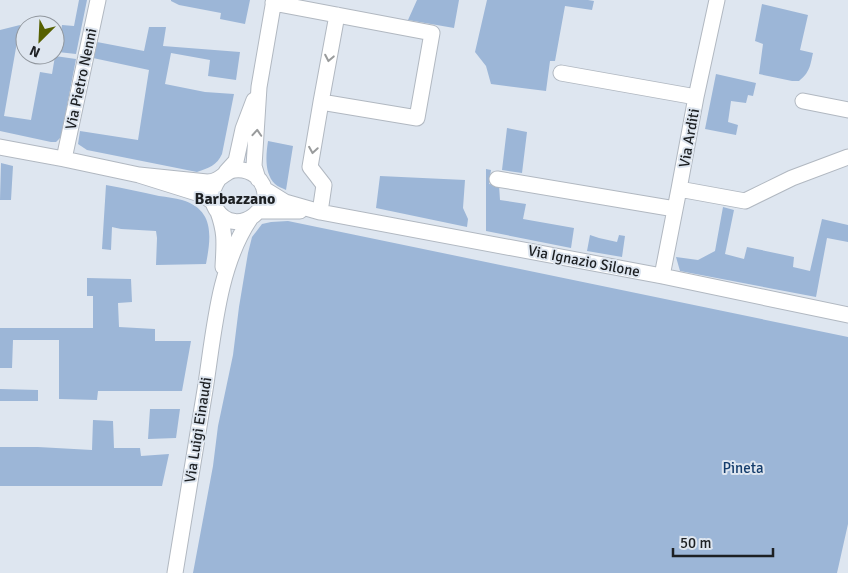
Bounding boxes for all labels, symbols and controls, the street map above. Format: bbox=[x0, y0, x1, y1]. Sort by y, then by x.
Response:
north arrow bbox=[15, 15, 65, 65]
street label: Via Pietro Nenni bbox=[61, 27, 101, 131]
text: N bbox=[27, 42, 43, 61]
one-way arrow bbox=[324, 54, 335, 63]
street label: Via Arditi bbox=[675, 107, 703, 169]
one-way arrow bbox=[251, 129, 262, 137]
one-way arrow bbox=[308, 146, 319, 154]
district label: Barbazzano bbox=[195, 189, 275, 209]
street label: Via Ignazio Silone bbox=[526, 241, 642, 281]
street label: Via Luigi Einaudi bbox=[181, 376, 215, 484]
park label: Pineta bbox=[722, 459, 764, 477]
scale bar bbox=[673, 526, 773, 558]
text: 50 m bbox=[680, 534, 711, 552]

